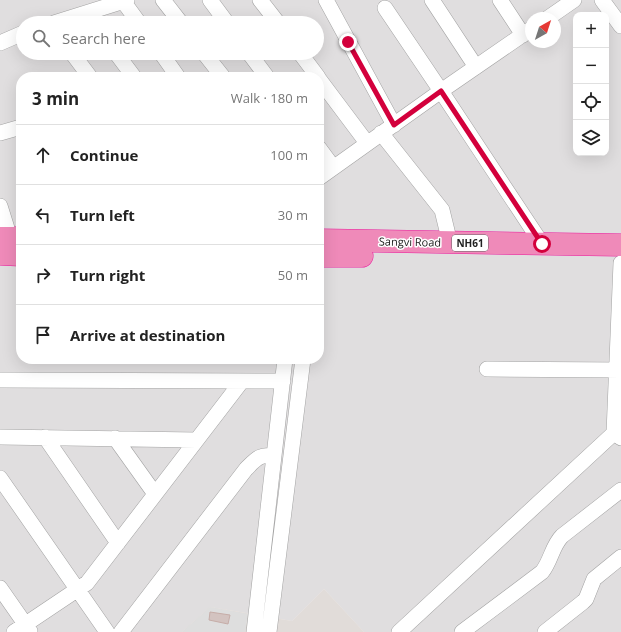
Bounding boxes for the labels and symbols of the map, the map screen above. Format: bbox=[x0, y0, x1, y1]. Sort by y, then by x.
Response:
north arrow bbox=[525, 12, 561, 48]
route end bbox=[339, 33, 357, 51]
street label: Sangvi Road bbox=[379, 233, 441, 250]
road number: NH61 bbox=[452, 235, 488, 251]
route start bbox=[533, 235, 551, 253]

